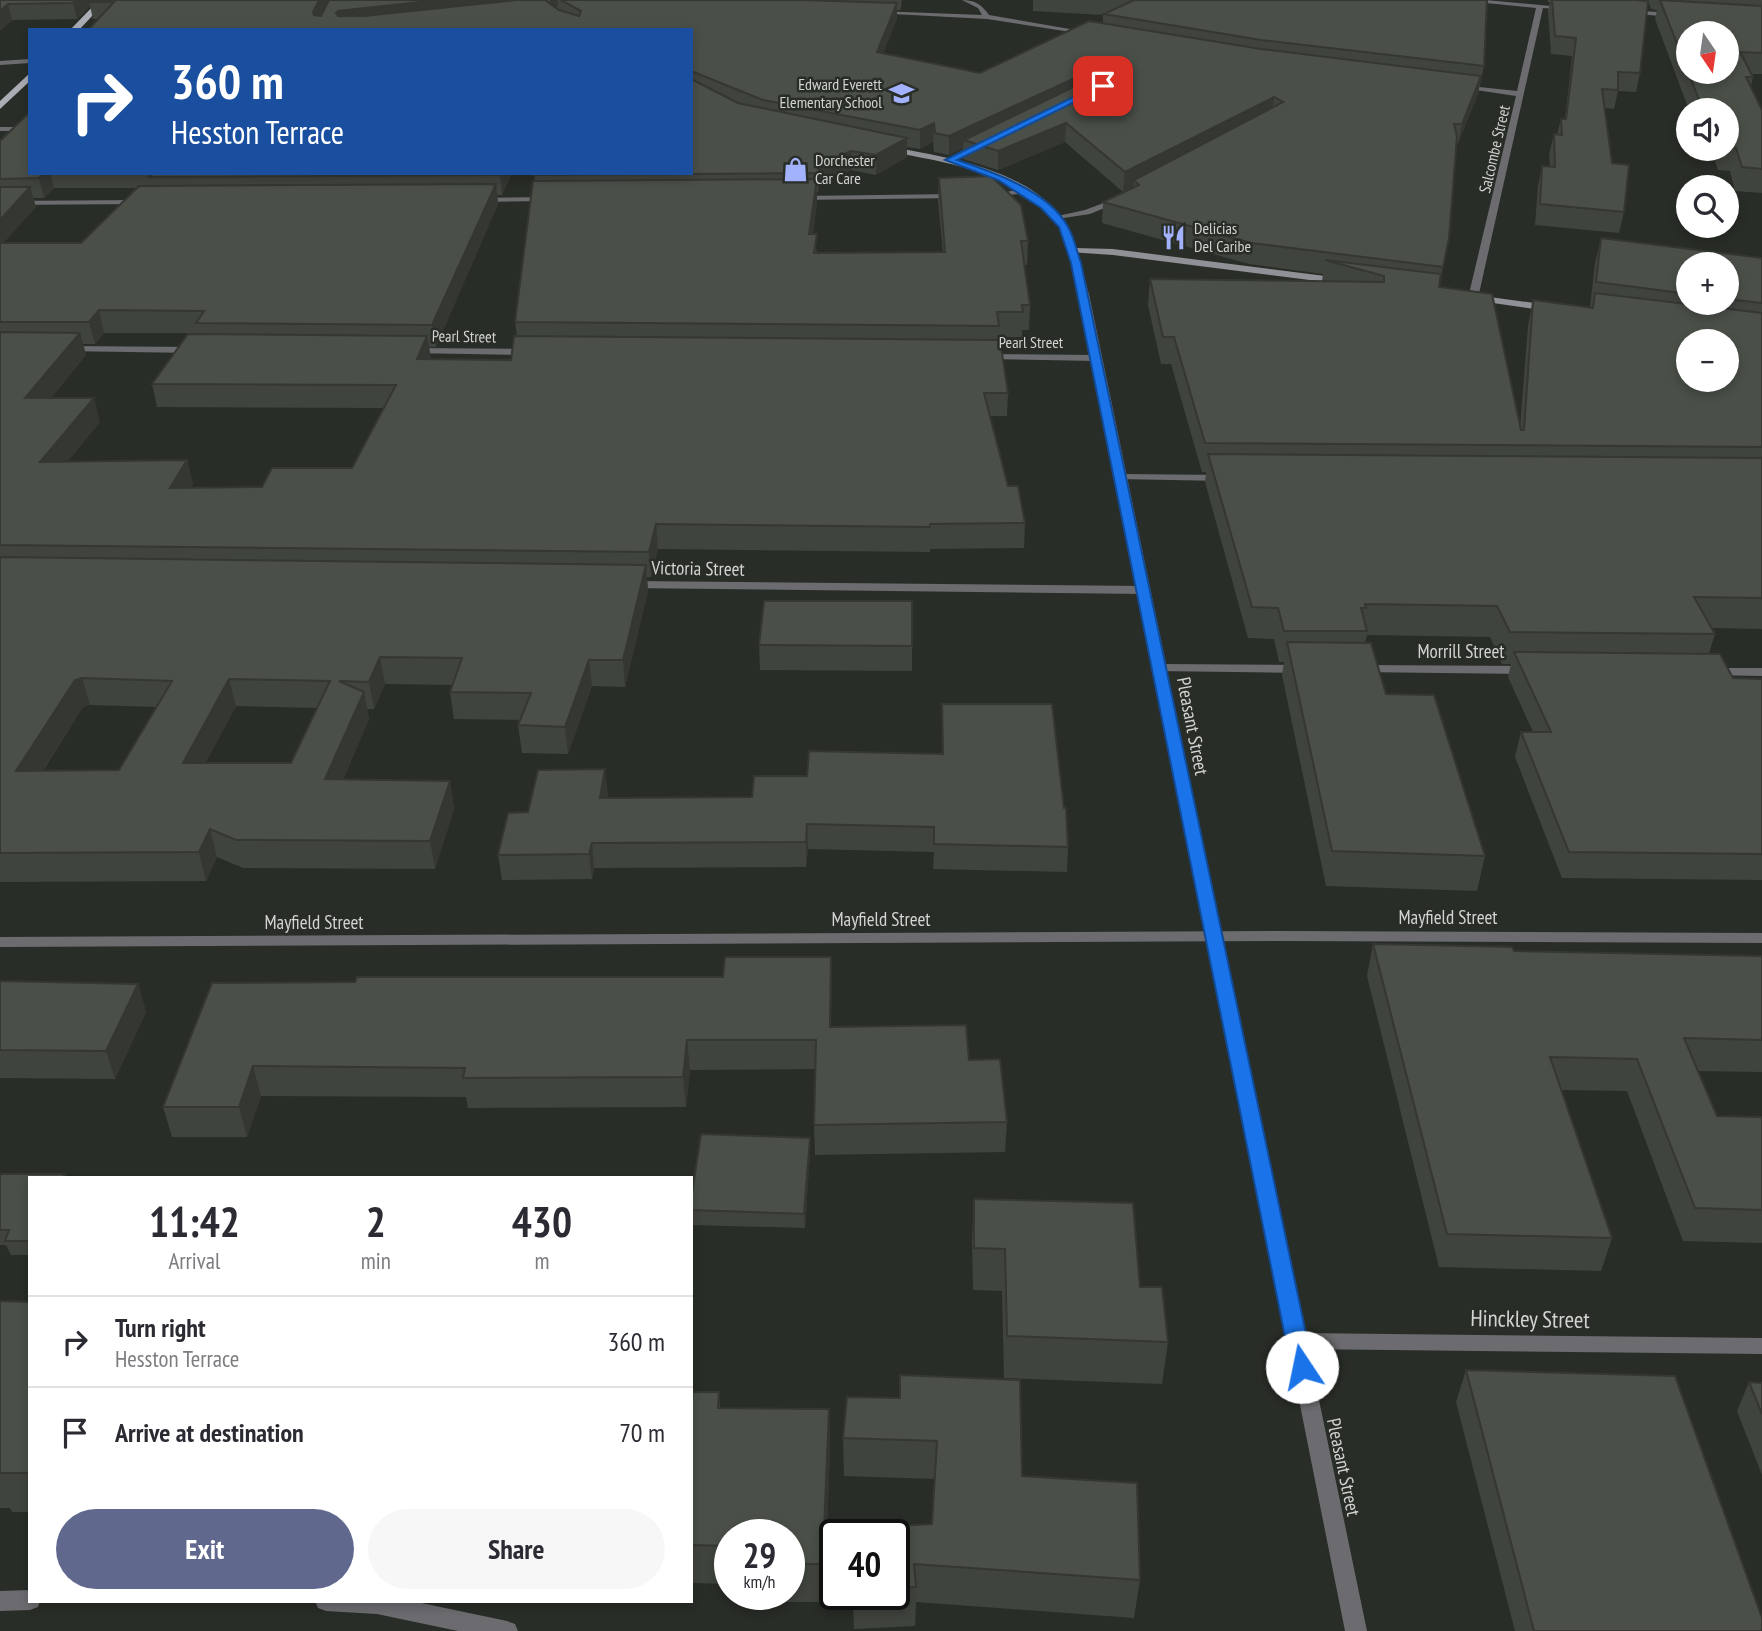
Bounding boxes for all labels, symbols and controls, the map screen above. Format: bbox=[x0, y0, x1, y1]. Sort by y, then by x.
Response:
north arrow bbox=[1676, 21, 1740, 84]
map controls bbox=[1676, 21, 1739, 392]
text: 360 m bbox=[171, 49, 284, 113]
icon: right bbox=[56, 56, 147, 147]
pin bbox=[1073, 56, 1133, 116]
icon: arrive bbox=[1084, 67, 1122, 105]
place label: Edward Everett Elementary School bbox=[779, 74, 883, 112]
school or university icon: Edward Everett Elementary School bbox=[888, 79, 916, 107]
button: sound bbox=[1676, 98, 1739, 161]
street label: Salcombe Street bbox=[1474, 102, 1514, 195]
text: Hesston Terrace bbox=[171, 111, 344, 153]
place label: Dorchester Car Care bbox=[815, 150, 875, 188]
shop icon: Dorchester Car Care bbox=[781, 155, 809, 183]
button: search bbox=[1676, 175, 1739, 238]
place label: Delicias Del Caribe bbox=[1194, 218, 1251, 256]
restaurant icon: Delicias Del Caribe bbox=[1160, 223, 1188, 251]
button: + bbox=[1676, 252, 1739, 315]
street label: Pearl Street bbox=[432, 325, 497, 347]
button: − bbox=[1676, 329, 1739, 392]
street label: Pearl Street bbox=[999, 332, 1064, 352]
street label: Victoria Street bbox=[650, 555, 746, 581]
street label: Morrill Street bbox=[1417, 639, 1505, 663]
street label: Pleasant Street bbox=[1172, 675, 1214, 778]
street label: Mayfield Street bbox=[1398, 905, 1498, 929]
street label: Mayfield Street bbox=[831, 907, 931, 931]
street label: Mayfield Street bbox=[264, 910, 364, 934]
text: 11:42 bbox=[149, 1194, 240, 1249]
text: 2 bbox=[366, 1194, 386, 1249]
text: 430 bbox=[512, 1194, 572, 1249]
text: Arrival bbox=[168, 1246, 220, 1275]
text: min bbox=[361, 1246, 391, 1275]
text: m bbox=[534, 1246, 549, 1275]
street label: Hinckley Street bbox=[1470, 1303, 1591, 1334]
text: Turn right bbox=[115, 1311, 206, 1344]
icon: right bbox=[56, 1323, 94, 1361]
text: 360 m bbox=[607, 1325, 665, 1358]
position arrow bbox=[1265, 1330, 1339, 1404]
text: Hesston Terrace bbox=[115, 1344, 239, 1373]
icon: arrive bbox=[56, 1414, 94, 1452]
text: Arrive at destination bbox=[115, 1416, 304, 1449]
text: 70 m bbox=[619, 1416, 665, 1449]
street label: Pleasant Street bbox=[1322, 1416, 1366, 1519]
button: Exit bbox=[56, 1509, 354, 1589]
button: Share bbox=[368, 1509, 665, 1589]
speed limit sign: 40 bbox=[819, 1519, 910, 1610]
text: 29 bbox=[743, 1532, 776, 1578]
text: km/h bbox=[744, 1570, 775, 1593]

